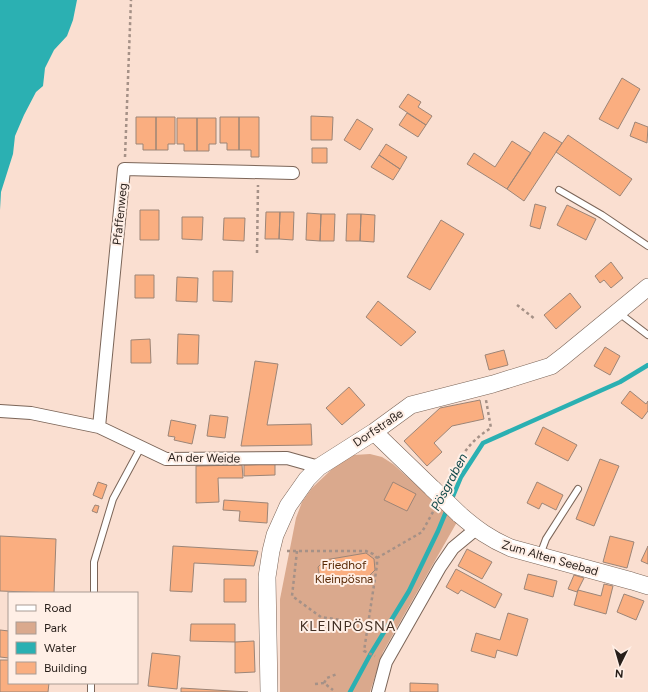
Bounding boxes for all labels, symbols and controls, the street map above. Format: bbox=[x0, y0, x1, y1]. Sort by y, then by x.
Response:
street label: Pfaffenweg bbox=[110, 182, 130, 246]
street label: Dorfstraße bbox=[350, 406, 406, 450]
street label: An der Weide bbox=[168, 450, 241, 466]
water label: Pösgraben bbox=[428, 451, 470, 513]
street label: Zum Alten Seebad bbox=[500, 538, 600, 578]
park label: Friedhof Kleinpösna bbox=[315, 558, 373, 586]
legend bbox=[8, 592, 138, 684]
text: Road bbox=[44, 601, 72, 615]
district label: KLEINPÖSNA bbox=[300, 618, 396, 635]
text: Park bbox=[44, 621, 67, 635]
text: Water bbox=[44, 641, 76, 655]
north arrow bbox=[600, 644, 640, 684]
text: Building bbox=[44, 661, 87, 675]
text: N bbox=[614, 667, 624, 680]

